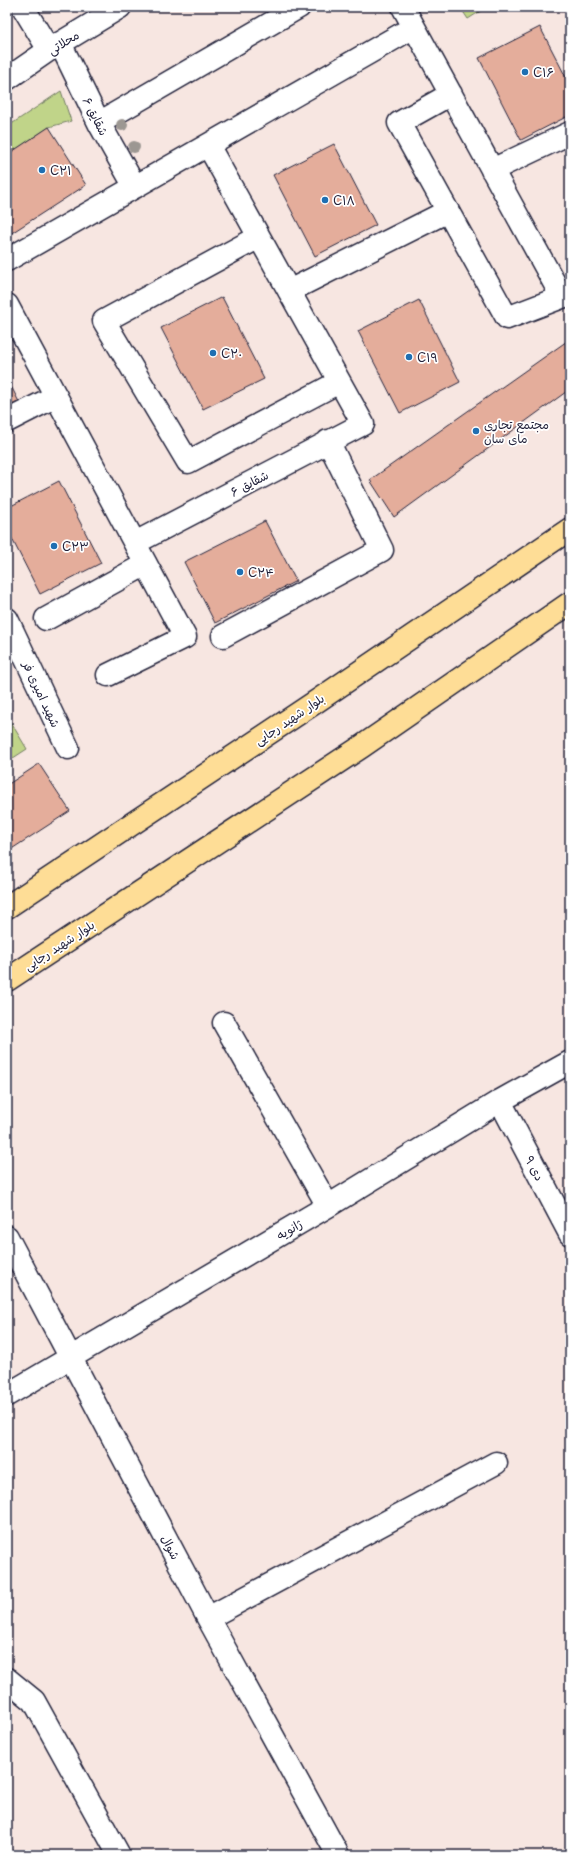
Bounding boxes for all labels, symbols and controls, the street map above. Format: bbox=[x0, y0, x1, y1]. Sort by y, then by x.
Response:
street label: محلاتی bbox=[44, 25, 82, 59]
place label: C۱۶ bbox=[533, 63, 554, 81]
marker: C۱۶ bbox=[520, 67, 530, 77]
street label: شقایق ۶ bbox=[79, 94, 113, 138]
place label: C۲۱ bbox=[50, 161, 72, 179]
marker: C۲۱ bbox=[37, 165, 47, 175]
place label: C۱۸ bbox=[333, 191, 355, 209]
marker: C۱۸ bbox=[320, 195, 330, 205]
place label: C۲۰ bbox=[221, 344, 242, 362]
marker: C۲۰ bbox=[208, 348, 218, 358]
place label: C۱۹ bbox=[417, 348, 438, 366]
marker: C۱۹ bbox=[404, 352, 414, 362]
place label: مجتمع تجاری مای سان bbox=[484, 415, 549, 447]
marker: مجتمع تجاری مای سان bbox=[471, 426, 481, 436]
street label: شقایق ۶ bbox=[227, 465, 271, 501]
place label: C۲۳ bbox=[62, 537, 89, 555]
marker: C۲۳ bbox=[49, 541, 59, 551]
place label: C۲۴ bbox=[248, 563, 274, 581]
marker: C۲۴ bbox=[235, 567, 245, 577]
street label: شهید امیری فر bbox=[18, 657, 65, 730]
street label: بلوار شهید رجایی bbox=[250, 689, 328, 749]
street label: بلوار شهید رجایی bbox=[20, 915, 98, 975]
street label: ۹ دی bbox=[521, 1152, 549, 1184]
street label: ژانویه bbox=[273, 1214, 306, 1244]
street label: شوال bbox=[157, 1531, 185, 1563]

